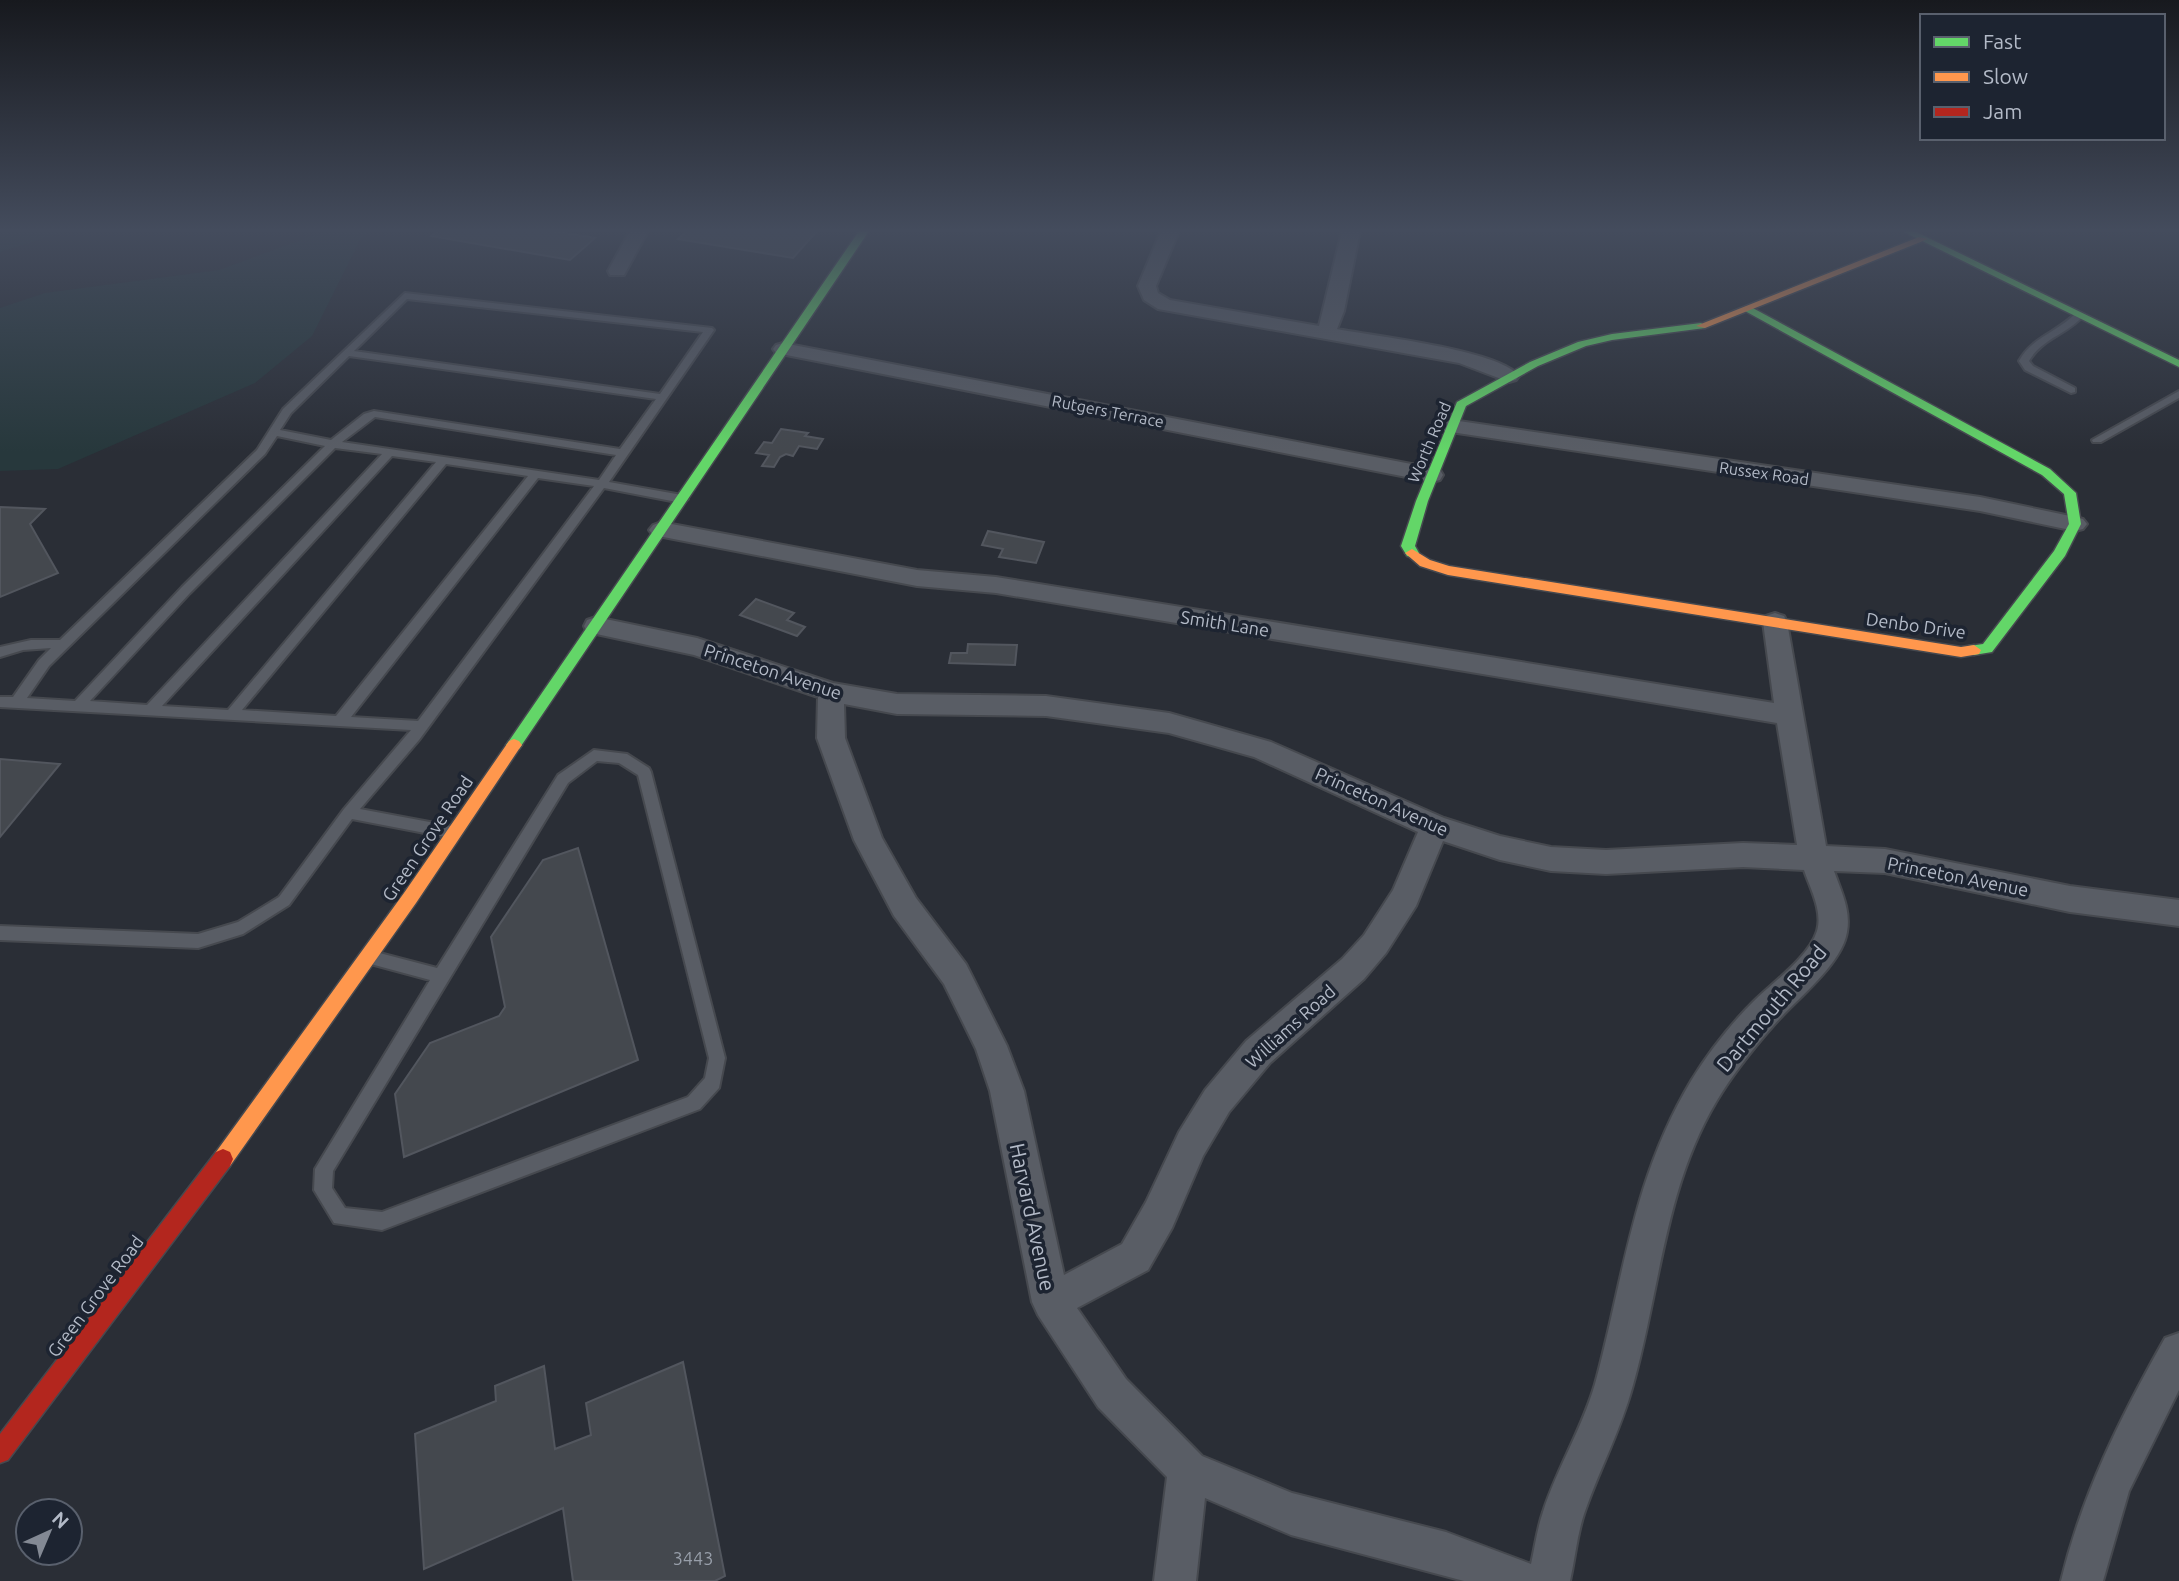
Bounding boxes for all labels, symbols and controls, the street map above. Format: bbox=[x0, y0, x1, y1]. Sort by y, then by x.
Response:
legend bbox=[1920, 14, 2165, 140]
text: Fast bbox=[1983, 29, 2021, 53]
text: Slow bbox=[1983, 64, 2028, 88]
text: Jam bbox=[1983, 99, 2022, 123]
street label: Rutgers Terrace bbox=[1051, 391, 1165, 431]
street label: Worth Road bbox=[1404, 399, 1454, 485]
street label: Russex Road bbox=[1718, 458, 1810, 488]
street label: Smith Lane bbox=[1179, 606, 1271, 640]
street label: Denbo Drive bbox=[1865, 608, 1967, 642]
street label: Princeton Avenue bbox=[702, 639, 844, 703]
street label: Princeton Avenue bbox=[1313, 763, 1451, 839]
street label: Green Grove Road bbox=[378, 772, 476, 904]
street label: Princeton Avenue bbox=[1886, 853, 2030, 899]
street label: Dartmouth Road bbox=[1711, 940, 1831, 1076]
street label: Williams Road bbox=[1241, 981, 1339, 1071]
street label: Harvard Avenue bbox=[1006, 1141, 1060, 1293]
street label: Green Grove Road bbox=[43, 1231, 147, 1361]
north arrow bbox=[14, 1497, 84, 1567]
text: N bbox=[48, 1507, 74, 1533]
house number: 3443 bbox=[673, 1548, 713, 1568]

